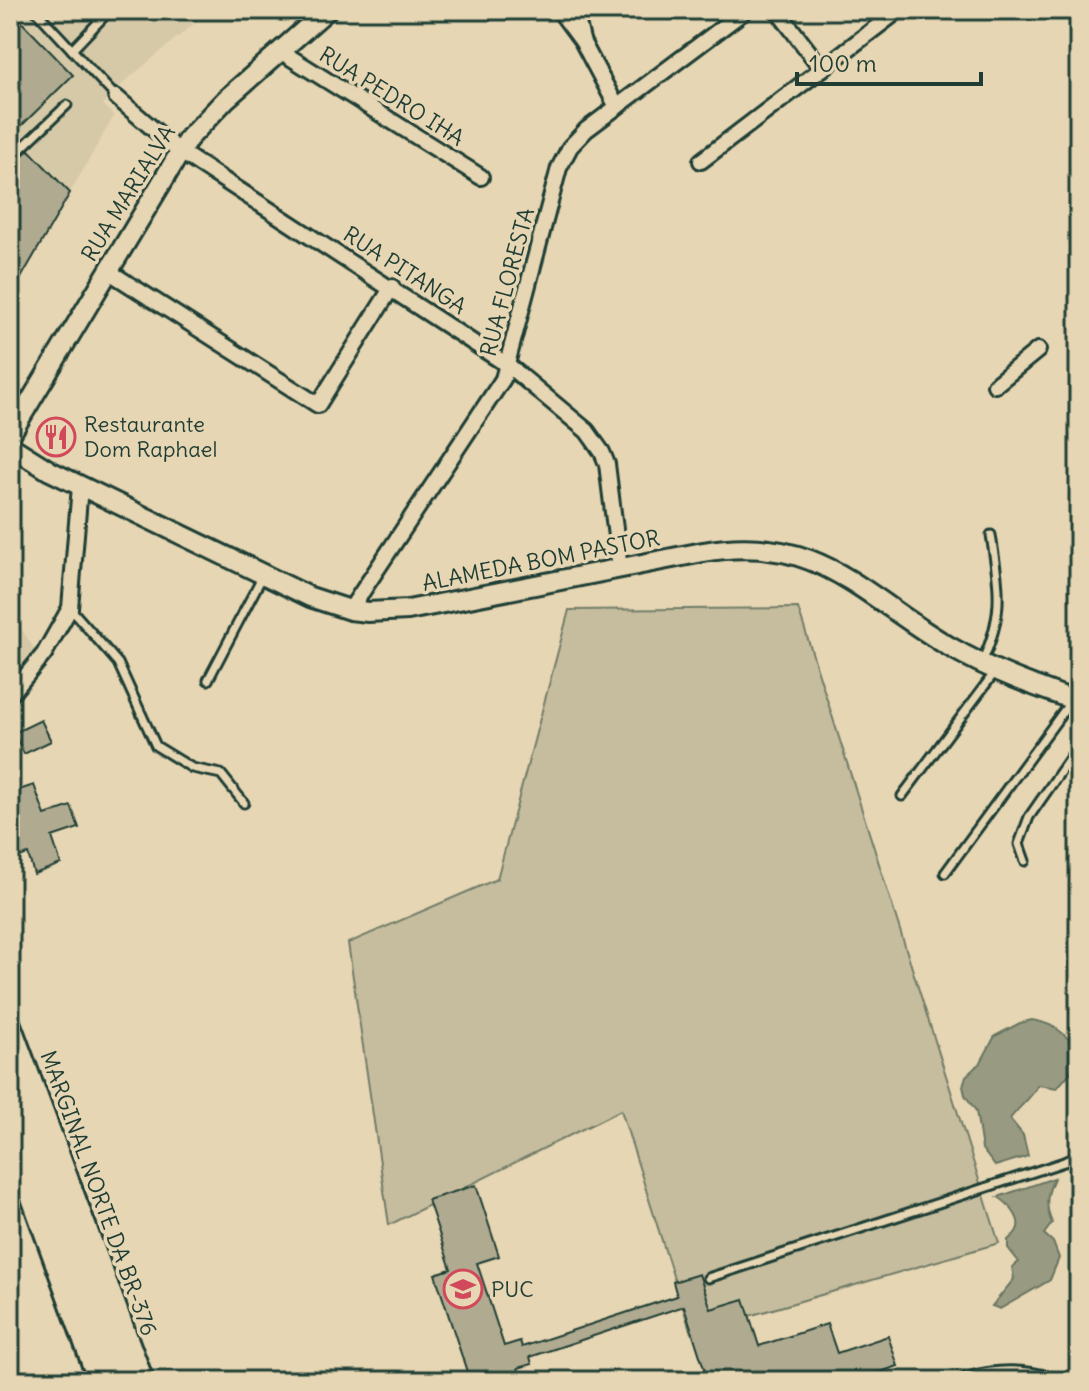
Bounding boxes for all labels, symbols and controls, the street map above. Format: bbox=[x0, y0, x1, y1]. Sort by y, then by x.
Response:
scale bar bbox=[797, 36, 981, 86]
street label: RUA PEDRO IHA bbox=[314, 40, 470, 152]
text: 100 m bbox=[809, 48, 877, 78]
street label: RUA MARIALVA bbox=[75, 120, 181, 266]
street label: RUA FLORESTA bbox=[474, 205, 540, 359]
street label: RUA PITANGA bbox=[338, 220, 472, 320]
place label: Restaurante Dom Raphael bbox=[84, 410, 217, 463]
restaurant icon: Restaurante Dom Raphael bbox=[35, 416, 77, 458]
street label: ALAMEDA BOM PASTOR bbox=[420, 523, 662, 597]
street label: MARGINAL NORTE DA BR-376 bbox=[34, 1047, 164, 1339]
school or university icon: PUC bbox=[442, 1268, 484, 1310]
place label: PUC bbox=[491, 1275, 534, 1303]

